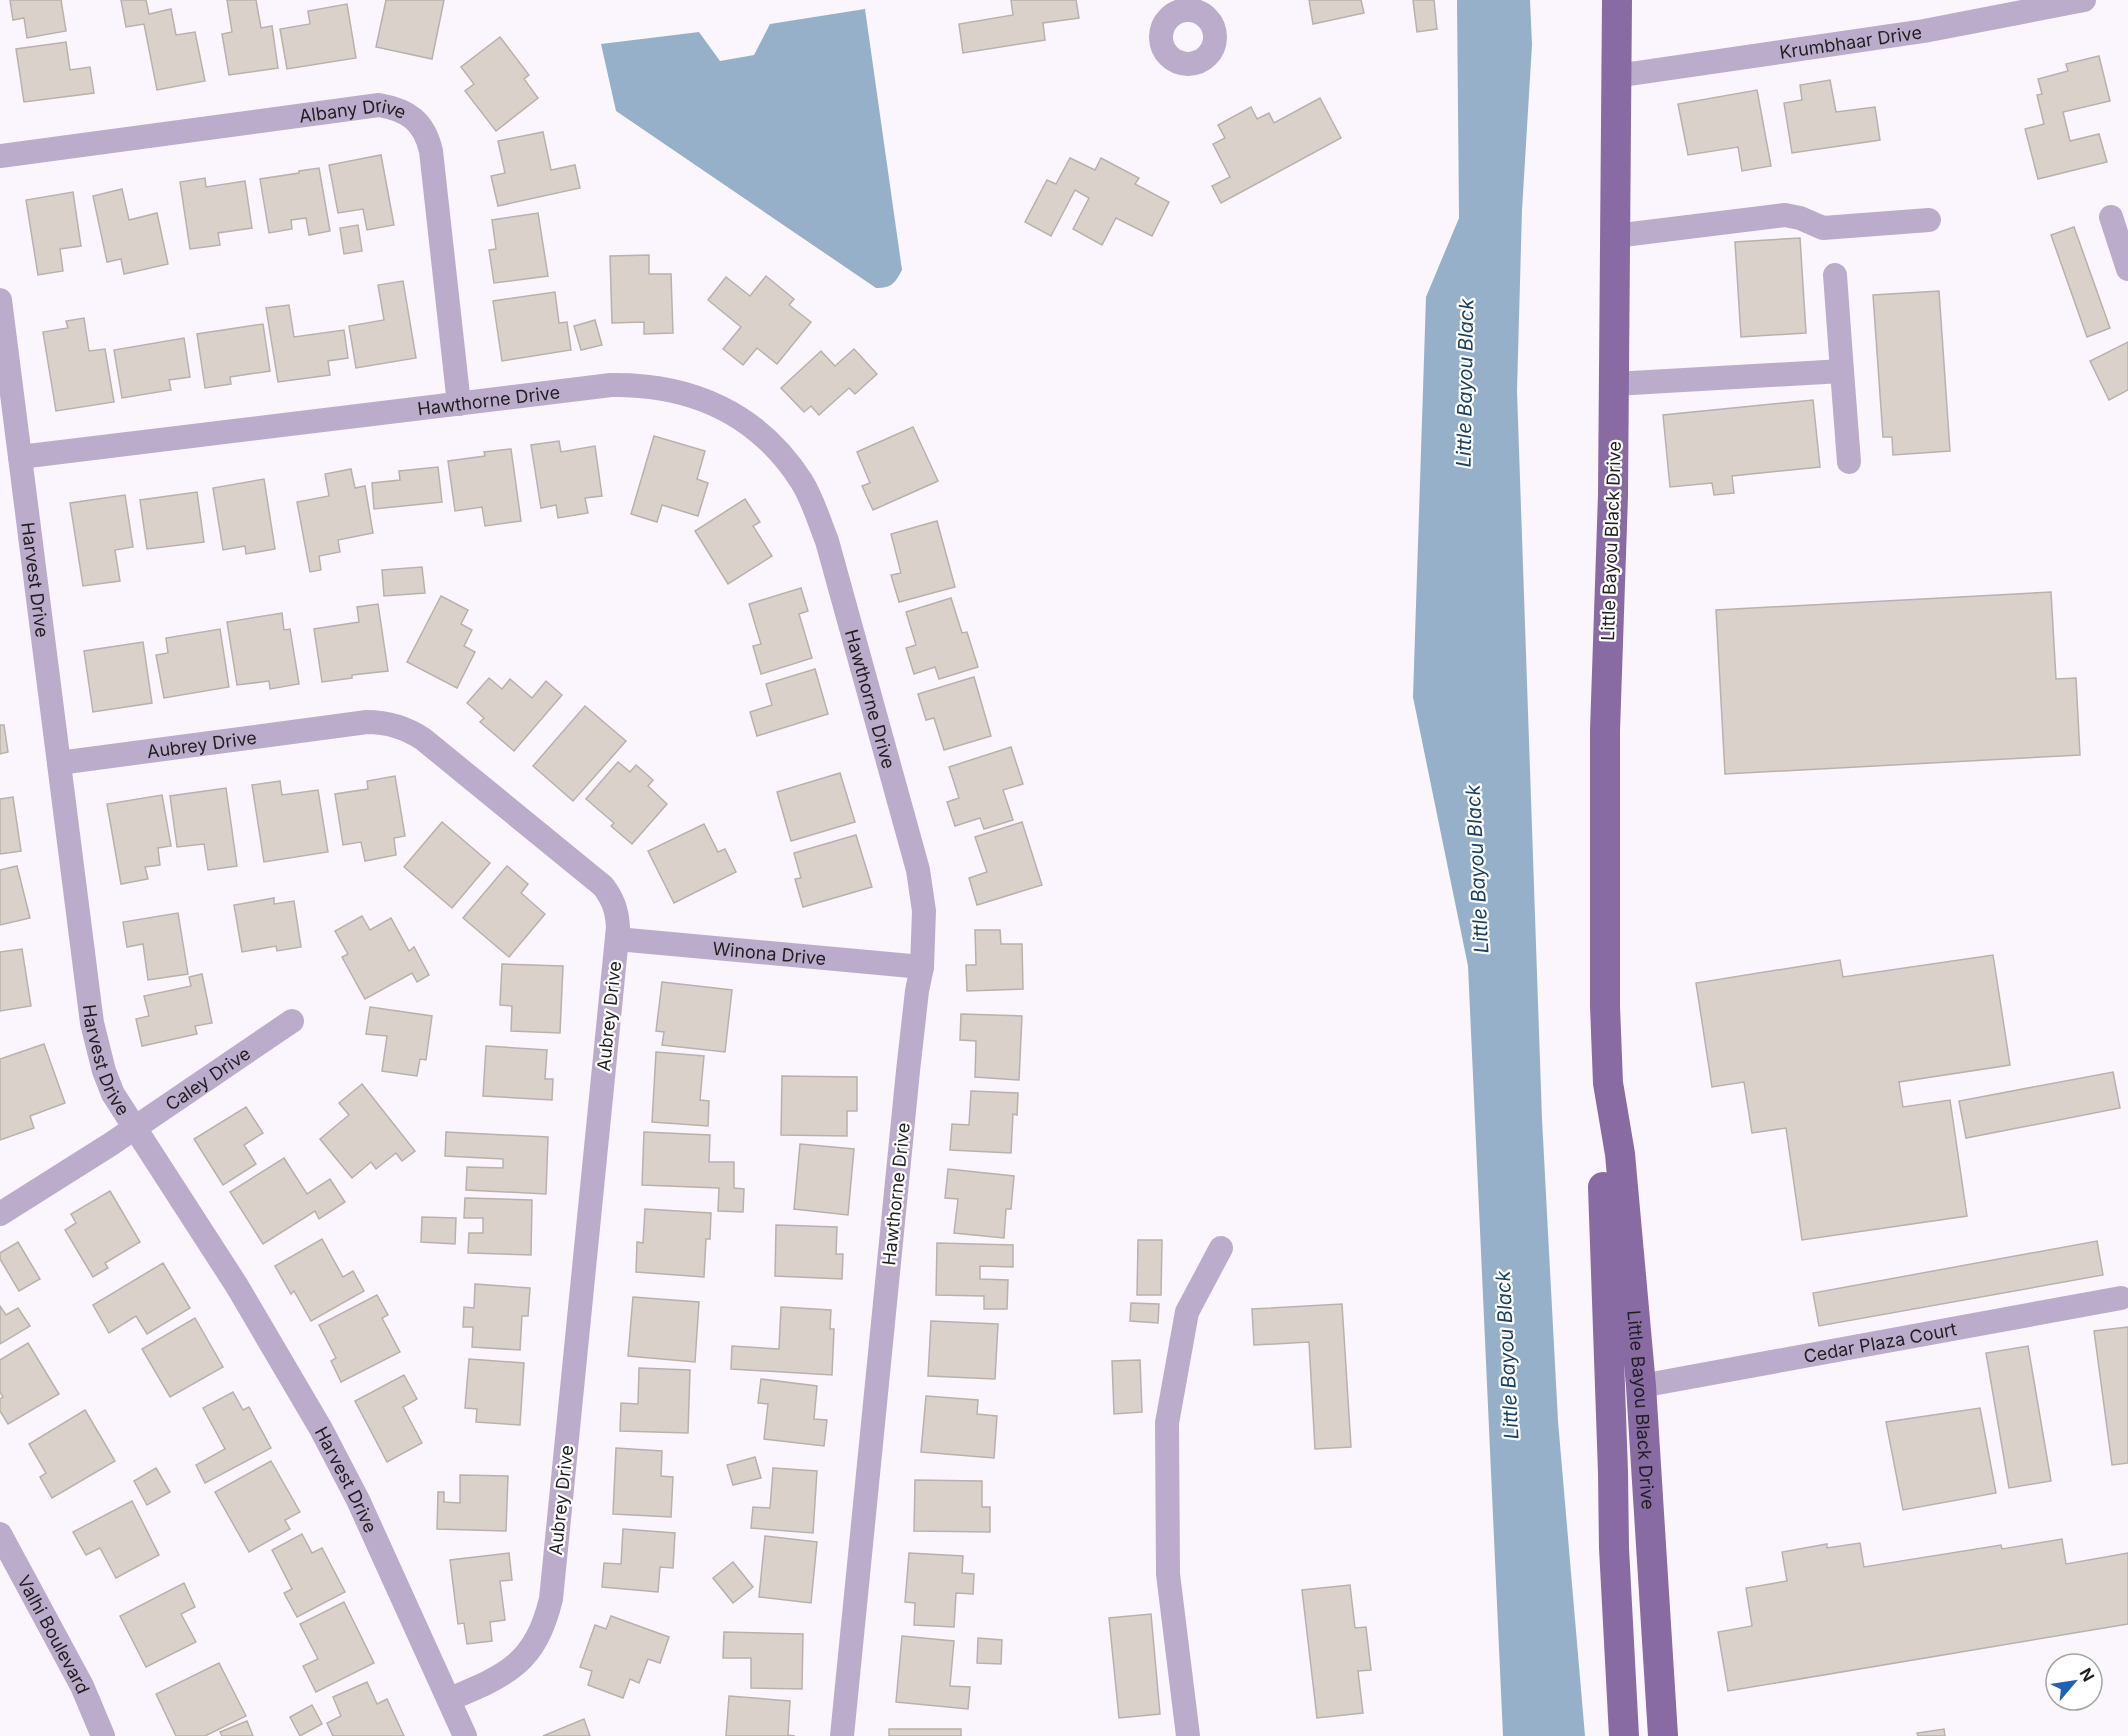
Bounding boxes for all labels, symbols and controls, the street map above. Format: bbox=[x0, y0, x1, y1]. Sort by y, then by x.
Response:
street label: Krumbhaar Drive bbox=[1778, 21, 1923, 63]
street label: Albany Drive bbox=[298, 94, 410, 126]
water label: Little Bayou Black bbox=[1452, 297, 1478, 468]
street label: Hawthorne Drive bbox=[416, 381, 561, 419]
street label: Little Bayou Black Drive bbox=[1597, 441, 1625, 641]
street label: Harvest Drive bbox=[18, 521, 53, 639]
street label: Hawthorne Drive bbox=[841, 627, 900, 771]
street label: Aubrey Drive bbox=[146, 726, 258, 762]
water label: Little Bayou Black bbox=[1461, 783, 1493, 954]
street label: Winona Drive bbox=[712, 937, 827, 969]
street label: Aubrey Drive bbox=[593, 960, 625, 1072]
street label: Harvest Drive bbox=[79, 1003, 134, 1119]
street label: Caley Drive bbox=[161, 1042, 254, 1114]
street label: Hawthorne Drive bbox=[878, 1122, 914, 1266]
water label: Little Bayou Black bbox=[1491, 1269, 1523, 1440]
street label: Little Bayou Black Drive bbox=[1624, 1309, 1659, 1510]
street label: Cedar Plaza Court bbox=[1802, 1318, 1958, 1367]
street label: Harvest Drive bbox=[311, 1423, 382, 1536]
street label: Aubrey Drive bbox=[545, 1444, 577, 1556]
street label: Valhi Boulevard bbox=[14, 1571, 94, 1697]
north arrow bbox=[2044, 1652, 2104, 1712]
text: N bbox=[2075, 1665, 2099, 1685]

